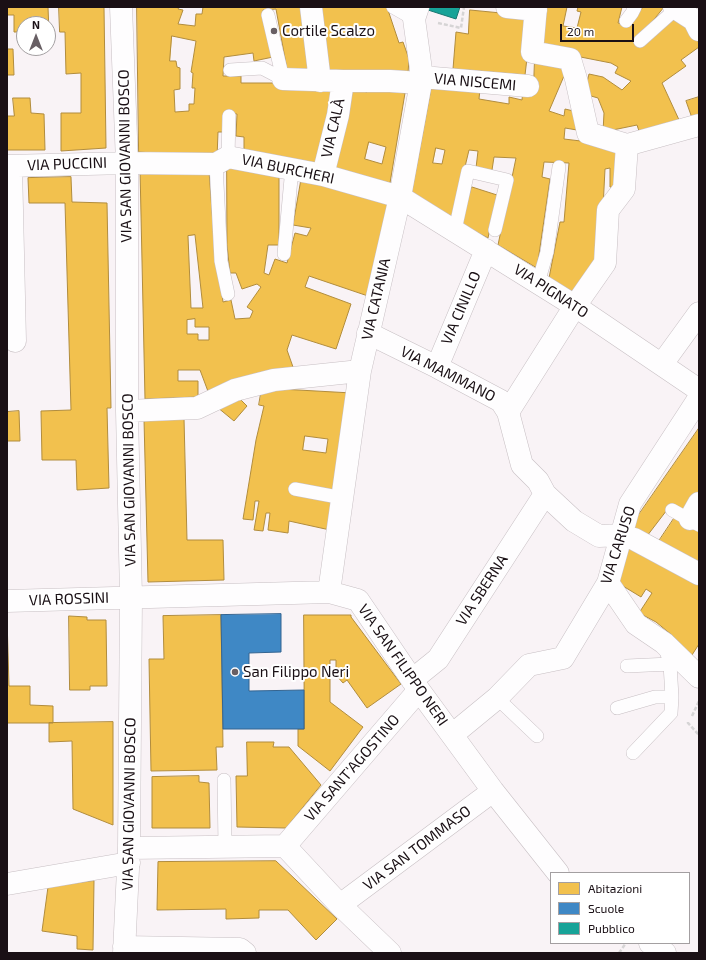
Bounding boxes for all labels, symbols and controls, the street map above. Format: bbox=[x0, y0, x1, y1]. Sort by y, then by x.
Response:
north arrow bbox=[16, 16, 56, 56]
scale bar bbox=[562, 16, 636, 42]
text: N bbox=[32, 18, 40, 31]
place label: Cortile Scalzo bbox=[282, 22, 375, 40]
text: 20 m bbox=[567, 24, 594, 38]
marker: Cortile Scalzo bbox=[269, 26, 279, 36]
street label: VIA SAN GIOVANNI BOSCO bbox=[114, 69, 136, 243]
street label: VIA NISCEMI bbox=[433, 69, 517, 95]
street label: VIA CALÀ bbox=[317, 96, 349, 160]
street label: VIA BURCHERI bbox=[240, 150, 336, 188]
street label: VIA PUCCINI bbox=[27, 154, 107, 174]
street label: VIA CATANIA bbox=[358, 256, 394, 342]
street label: VIA PIGNATO bbox=[510, 260, 592, 322]
street label: VIA CINILLO bbox=[437, 269, 485, 347]
street label: VIA MAMMANO bbox=[397, 342, 499, 406]
street label: VIA SAN GIOVANNI BOSCO bbox=[118, 393, 140, 567]
street label: VIA CARUSO bbox=[597, 504, 639, 586]
street label: VIA SBERNA bbox=[452, 551, 512, 629]
street label: VIA ROSSINI bbox=[29, 589, 109, 609]
street label: VIA SAN FILIPPO NERI bbox=[354, 601, 452, 729]
place label: San Filippo Neri bbox=[243, 663, 349, 681]
marker: San Filippo Neri bbox=[230, 667, 240, 677]
street label: VIA SANT'AGOSTINO bbox=[301, 711, 403, 825]
street label: VIA SAN GIOVANNI BOSCO bbox=[118, 717, 140, 891]
street label: VIA SAN TOMMASO bbox=[360, 802, 474, 894]
legend bbox=[550, 872, 690, 944]
text: Abitazioni bbox=[588, 881, 642, 895]
text: Scuole bbox=[588, 901, 624, 915]
text: Pubblico bbox=[588, 921, 635, 935]

